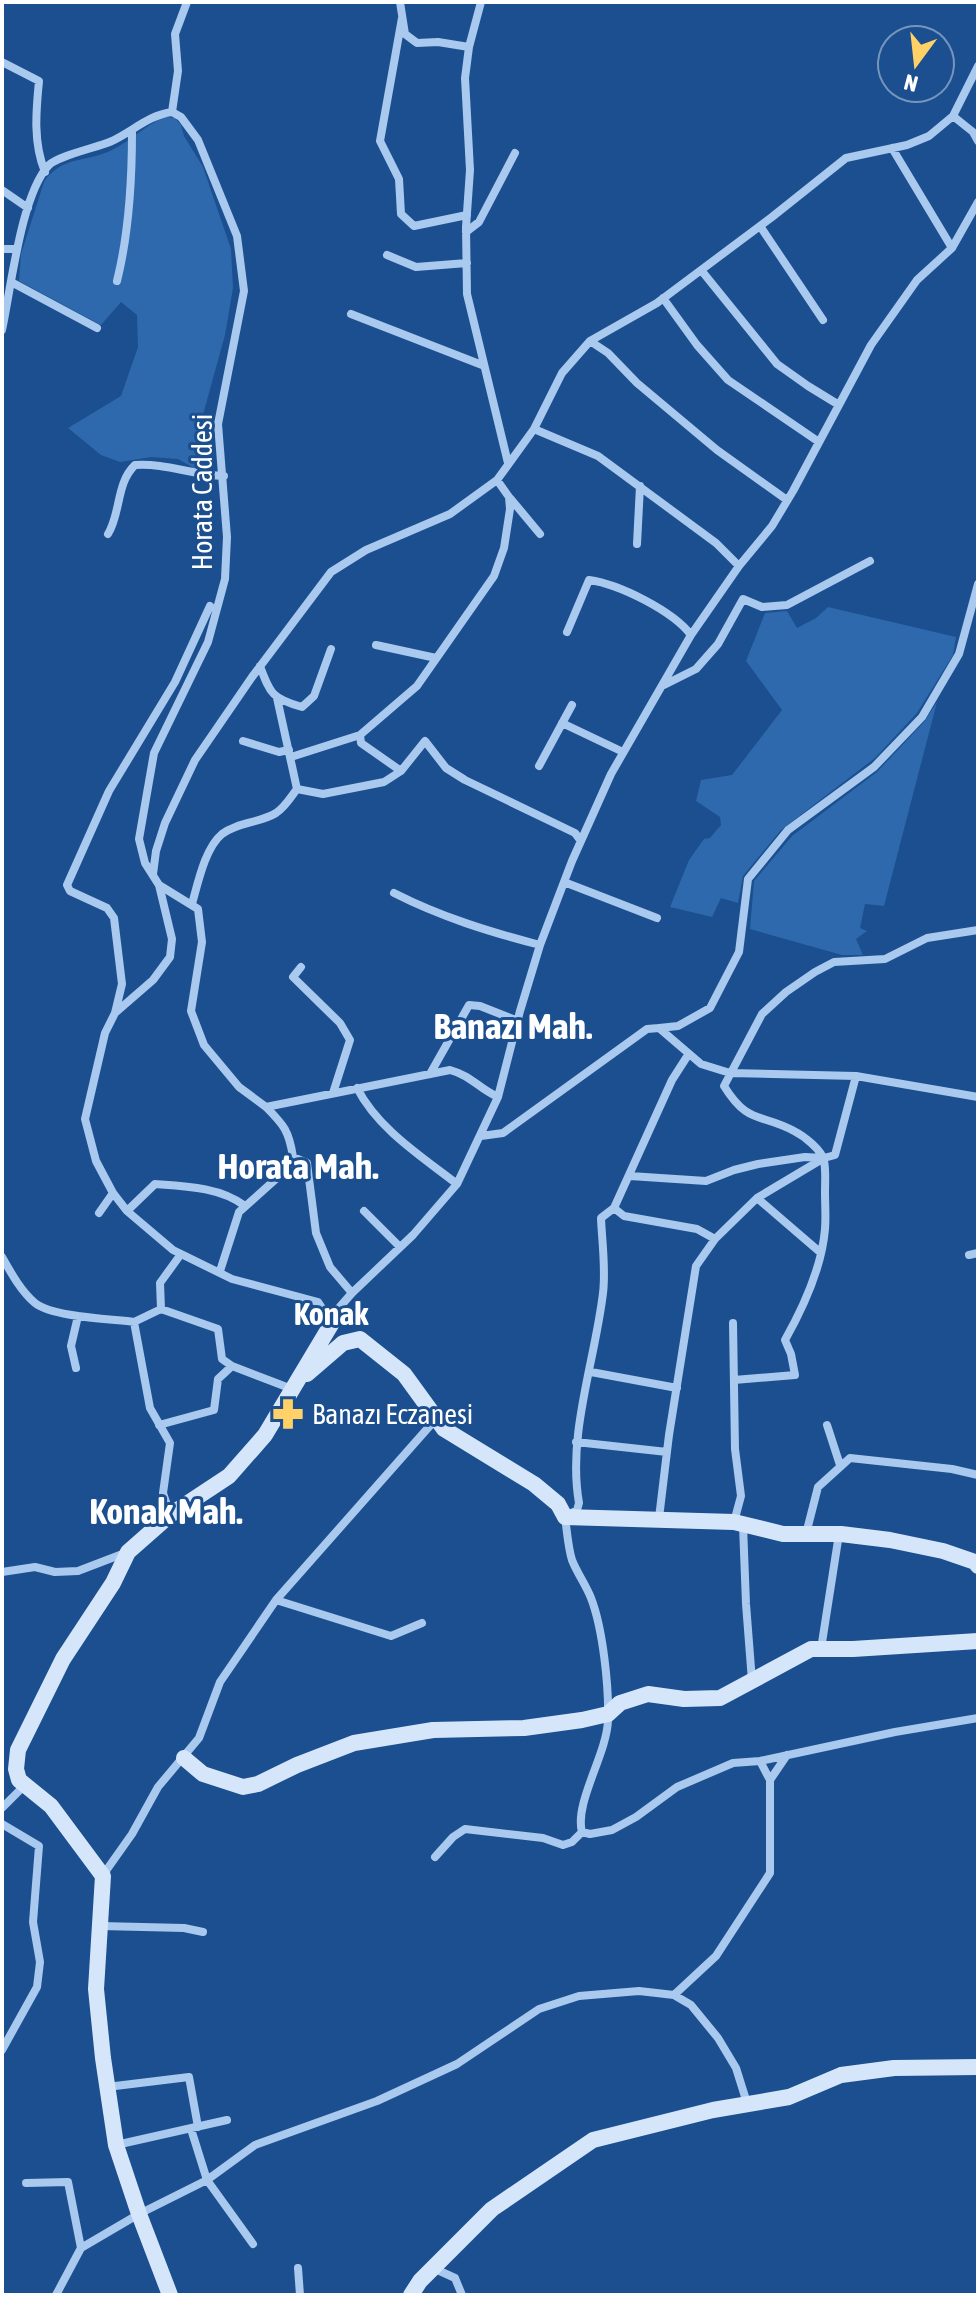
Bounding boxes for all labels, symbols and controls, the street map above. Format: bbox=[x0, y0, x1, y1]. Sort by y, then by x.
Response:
north arrow bbox=[876, 24, 956, 104]
text: N bbox=[901, 69, 920, 98]
street label: Horata Caddesi bbox=[186, 414, 218, 570]
district label: Banazı Mah. bbox=[434, 1005, 592, 1047]
district label: Horata Mah. bbox=[217, 1145, 379, 1187]
district label: Konak bbox=[294, 1295, 369, 1332]
pharmacy icon: Banazı Eczanesi bbox=[271, 1397, 305, 1431]
place label: Banazı Eczanesi bbox=[312, 1398, 473, 1430]
district label: Konak Mah. bbox=[89, 1490, 243, 1532]

